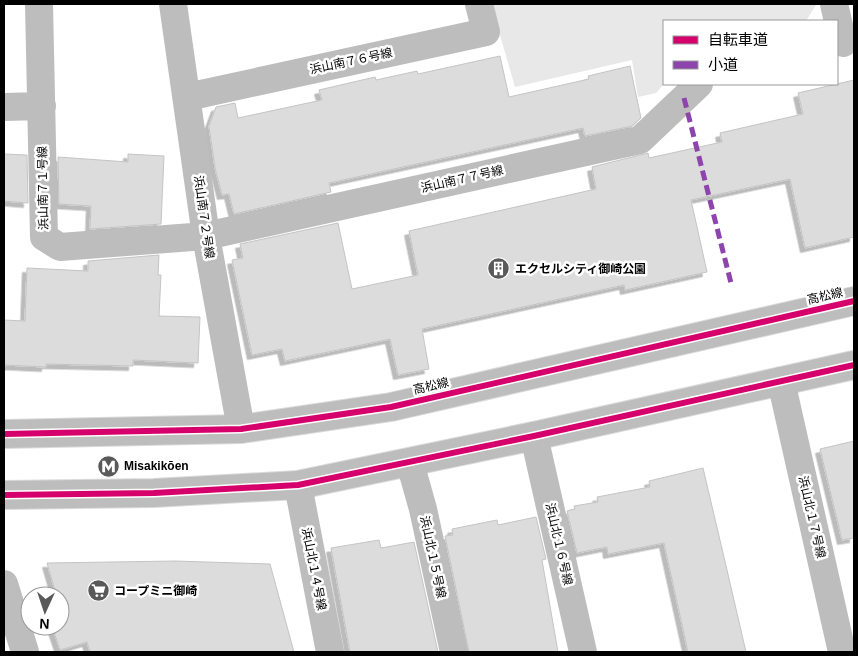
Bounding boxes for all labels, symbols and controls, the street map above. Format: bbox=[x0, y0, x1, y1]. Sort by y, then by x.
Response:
legend bbox=[663, 20, 838, 85]
text: 自転車道 bbox=[708, 31, 768, 48]
street label: 浜山南７６号線 bbox=[308, 45, 394, 77]
text: 小道 bbox=[708, 56, 738, 73]
street label: 浜山南７１号線 bbox=[35, 146, 51, 230]
street label: 浜山南７７号線 bbox=[419, 163, 505, 195]
street label: 浜山南７２号線 bbox=[191, 174, 217, 260]
building icon: エクセルシティ御崎公園 bbox=[487, 257, 511, 281]
place label: エクセルシティ御崎公園 bbox=[515, 262, 646, 276]
street label: 高松線 bbox=[806, 285, 844, 307]
street label: 高松線 bbox=[412, 375, 450, 397]
metro station icon: Misakikōen bbox=[96, 454, 120, 478]
place label: Misakikōen bbox=[124, 459, 189, 473]
street label: 浜山北１７号線 bbox=[796, 474, 828, 560]
street label: 浜山北１６号線 bbox=[543, 501, 575, 587]
street label: 浜山北１５号線 bbox=[417, 514, 449, 600]
street label: 浜山北１４号線 bbox=[299, 526, 329, 612]
supermarket icon: コープミニ御崎 bbox=[86, 579, 110, 603]
place label: コープミニ御崎 bbox=[114, 584, 197, 598]
north arrow bbox=[20, 586, 70, 636]
text: N bbox=[39, 616, 50, 632]

